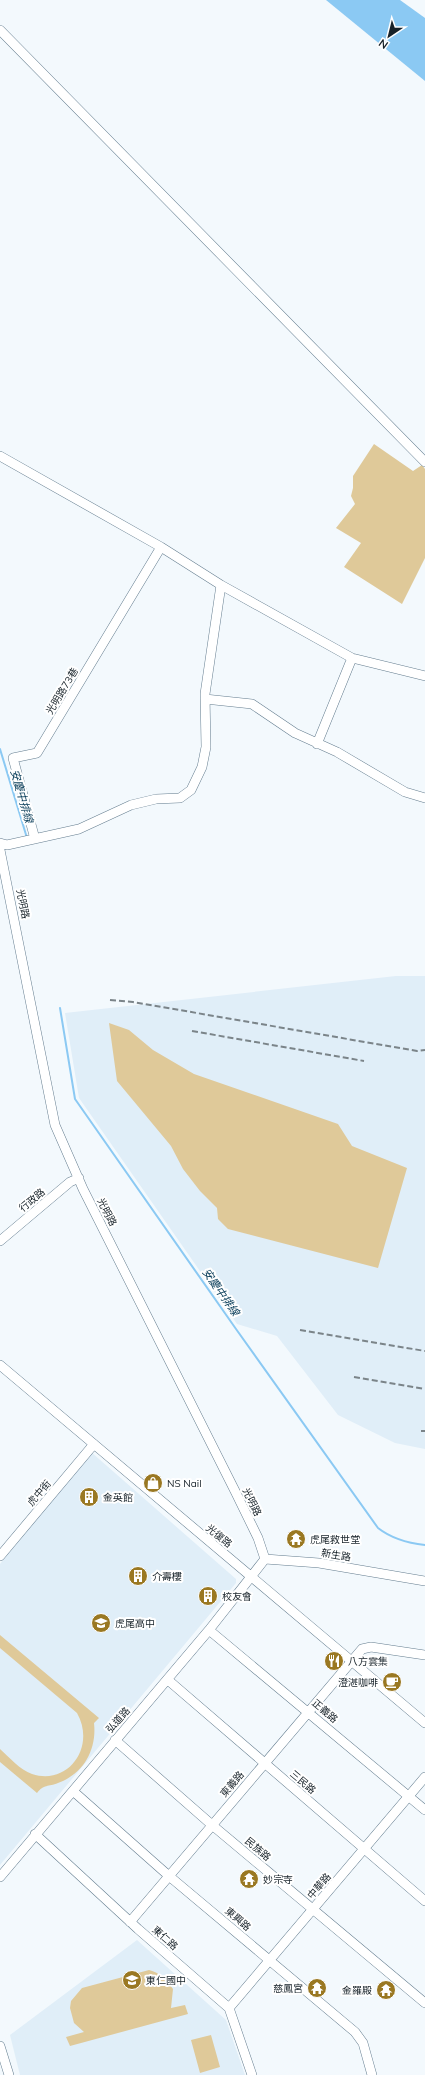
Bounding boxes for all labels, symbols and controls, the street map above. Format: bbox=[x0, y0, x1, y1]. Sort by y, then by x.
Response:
north arrow bbox=[369, 16, 409, 56]
text: N bbox=[376, 36, 391, 52]
street label: 光明路73巷 bbox=[43, 665, 81, 717]
water label: 安慶中排線 bbox=[8, 768, 37, 826]
street label: 光明路 bbox=[14, 888, 32, 920]
street label: 行政路 bbox=[16, 1185, 48, 1215]
street label: 光明路 bbox=[94, 1196, 120, 1228]
water label: 安慶中排線 bbox=[199, 1265, 244, 1320]
shop icon: NS Nail bbox=[142, 1472, 164, 1494]
street label: 虎中街 bbox=[24, 1477, 54, 1509]
place label: NS Nail bbox=[167, 1477, 202, 1490]
building icon: 金英館 bbox=[78, 1486, 100, 1508]
street label: 光明路 bbox=[240, 1486, 264, 1518]
place label: 金英館 bbox=[103, 1491, 133, 1504]
street label: 光復路 bbox=[203, 1522, 235, 1550]
temple icon: 虎尾救世堂 bbox=[285, 1528, 307, 1550]
place label: 虎尾救世堂 bbox=[310, 1533, 360, 1546]
street label: 新生路 bbox=[320, 1546, 352, 1564]
building icon: 介壽樓 bbox=[127, 1565, 149, 1587]
place label: 介壽樓 bbox=[152, 1570, 182, 1583]
building icon: 校友會 bbox=[197, 1585, 219, 1607]
place label: 校友會 bbox=[222, 1590, 252, 1603]
school or university icon: 虎尾高中 bbox=[90, 1612, 112, 1634]
place label: 虎尾高中 bbox=[115, 1617, 155, 1630]
restaurant icon: 八方雲集 bbox=[323, 1650, 345, 1672]
place label: 八方雲集 bbox=[348, 1655, 388, 1668]
cafe icon: 澄湛咖啡 bbox=[381, 1671, 403, 1693]
place label: 澄湛咖啡 bbox=[338, 1676, 378, 1689]
street label: 正義路 bbox=[309, 1696, 341, 1726]
street label: 弘道路 bbox=[103, 1704, 133, 1736]
street label: 三民路 bbox=[287, 1767, 319, 1797]
street label: 東義路 bbox=[217, 1768, 247, 1800]
street label: 民族路 bbox=[242, 1834, 274, 1864]
temple icon: 妙宗寺 bbox=[238, 1868, 260, 1890]
street label: 中華路 bbox=[304, 1870, 334, 1902]
place label: 妙宗寺 bbox=[263, 1873, 293, 1886]
street label: 東興路 bbox=[222, 1904, 254, 1934]
street label: 東仁路 bbox=[149, 1923, 181, 1953]
school or university icon: 東仁國中 bbox=[121, 1969, 143, 1991]
place label: 東仁國中 bbox=[146, 1974, 186, 1987]
temple icon: 慈鳳宮 bbox=[306, 1977, 328, 1999]
temple icon: 金羅殿 bbox=[375, 1979, 397, 2001]
place label: 慈鳳宮 bbox=[273, 1982, 303, 1995]
place label: 金羅殿 bbox=[342, 1984, 372, 1997]

